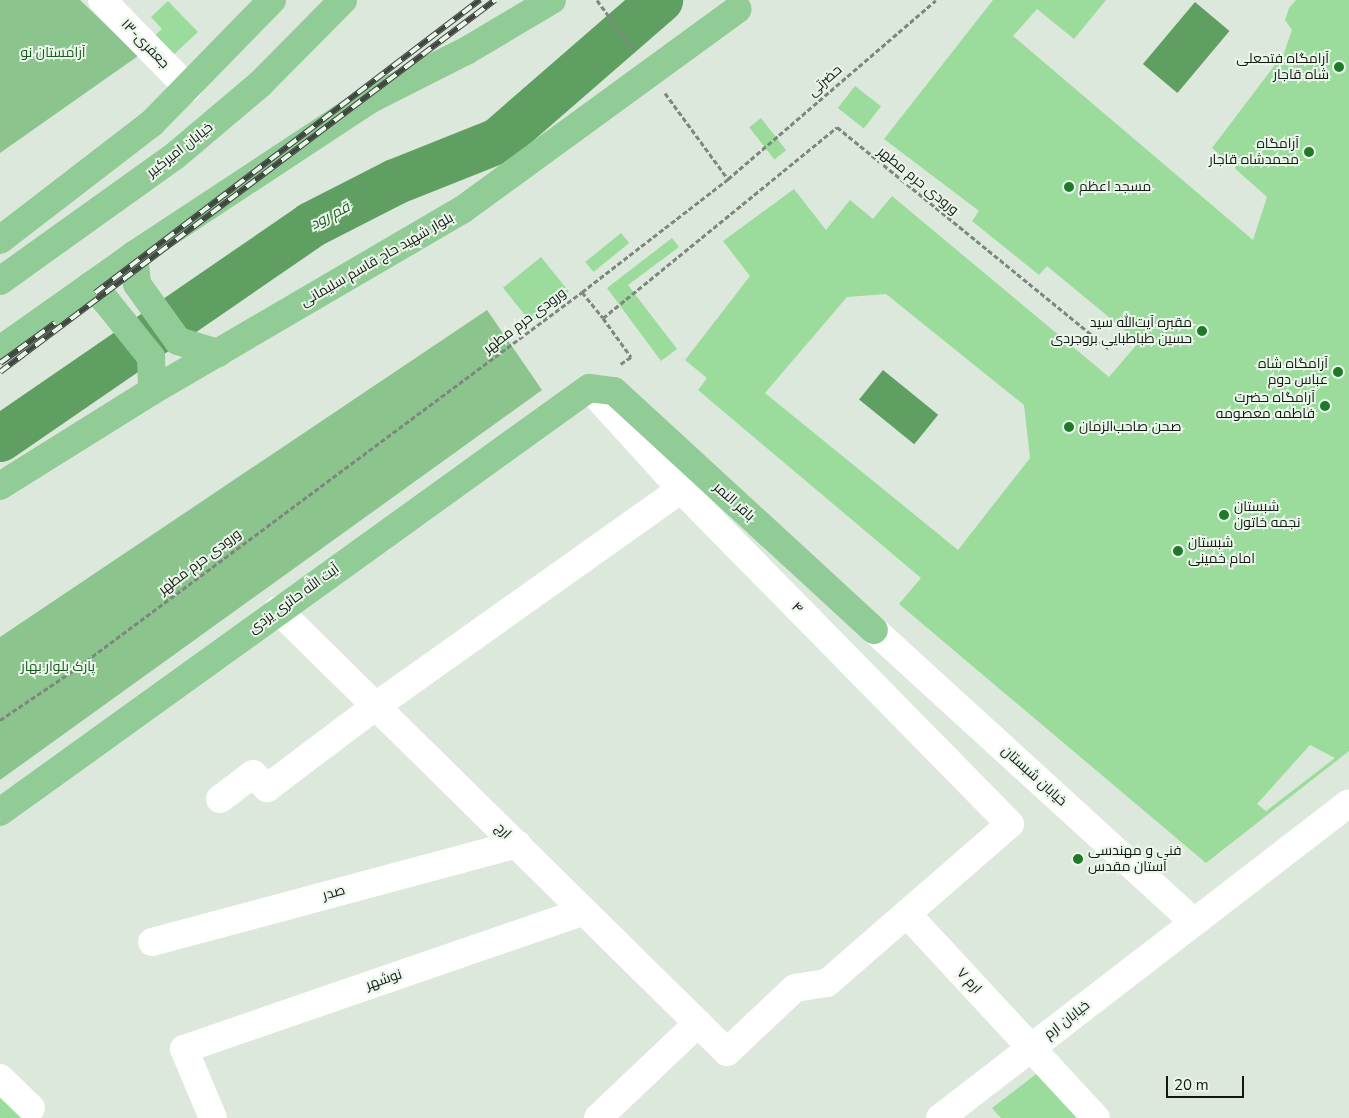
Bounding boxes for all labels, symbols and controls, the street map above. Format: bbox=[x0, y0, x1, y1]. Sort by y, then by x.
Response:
street label: جعفری-۱۳ bbox=[117, 16, 173, 72]
park label: آرامستان نو bbox=[20, 45, 86, 61]
place label: آرامگاه فتحعلی شاه قاجار bbox=[1236, 51, 1329, 84]
marker: آرامگاه فتحعلی شاه قاجار bbox=[1333, 61, 1345, 73]
street label: حضرتی bbox=[805, 62, 845, 100]
street label: خیابان امیرکبیر bbox=[144, 119, 216, 181]
place label: آرامگاه محمدشاه قاجار bbox=[1209, 136, 1299, 168]
street label: ورودی حرم مطهر bbox=[874, 143, 962, 219]
marker: آرامگاه محمدشاه قاجار bbox=[1303, 146, 1315, 158]
place label: مسجد اعظم bbox=[1079, 179, 1151, 195]
marker: مسجد اعظم bbox=[1063, 181, 1075, 193]
water label: قم رود bbox=[307, 198, 353, 234]
street label: بلوار شهید حاج قاسم سلیمانی bbox=[298, 209, 456, 311]
street label: ورودی حرم مطهر bbox=[480, 284, 570, 358]
place label: مقبره آیت‌الله سید حسین طباطبایی بروجردی bbox=[1051, 315, 1192, 348]
marker: مقبره آیت‌الله سید حسین طباطبایی بروجردی bbox=[1196, 325, 1208, 337]
place label: آرامگاه شاه عباس دوم bbox=[1258, 356, 1328, 388]
marker: آرامگاه شاه عباس دوم bbox=[1332, 366, 1344, 378]
place label: آرامگاه حضرت فاطمه معصومه bbox=[1216, 390, 1315, 422]
marker: آرامگاه حضرت فاطمه معصومه bbox=[1319, 400, 1331, 412]
place label: صحن صاحب‌الزمان bbox=[1079, 419, 1181, 435]
marker: صحن صاحب‌الزمان bbox=[1063, 421, 1075, 433]
street label: باقر النمر bbox=[710, 479, 758, 525]
place label: شبستان نجمه خاتون bbox=[1234, 499, 1300, 532]
marker: شبستان نجمه خاتون bbox=[1218, 509, 1230, 521]
street label: ورودی حرم مطهر bbox=[155, 525, 245, 599]
place label: شبستان امام خمینی bbox=[1188, 535, 1255, 568]
marker: شبستان امام خمینی bbox=[1172, 545, 1184, 557]
street label: آیت الله‌ حائری‌ یزدی bbox=[245, 560, 343, 638]
street label: ۴ bbox=[788, 599, 806, 617]
park label: پارک بلوار بهار bbox=[21, 659, 95, 675]
street label: خیابان شبستان bbox=[998, 742, 1070, 810]
street label: ارج bbox=[492, 820, 514, 842]
place label: فنی و مهندسی آستان مقدس bbox=[1088, 843, 1182, 876]
marker: فنی و مهندسی آستان مقدس bbox=[1072, 853, 1084, 865]
street label: صدر bbox=[321, 882, 347, 904]
street label: ارم ۷ bbox=[953, 965, 985, 997]
street label: نوشهر bbox=[364, 966, 404, 994]
street label: خیابان ارم bbox=[1041, 997, 1093, 1043]
scale bar bbox=[1169, 1066, 1246, 1098]
text: 20 m bbox=[1174, 1075, 1209, 1095]

